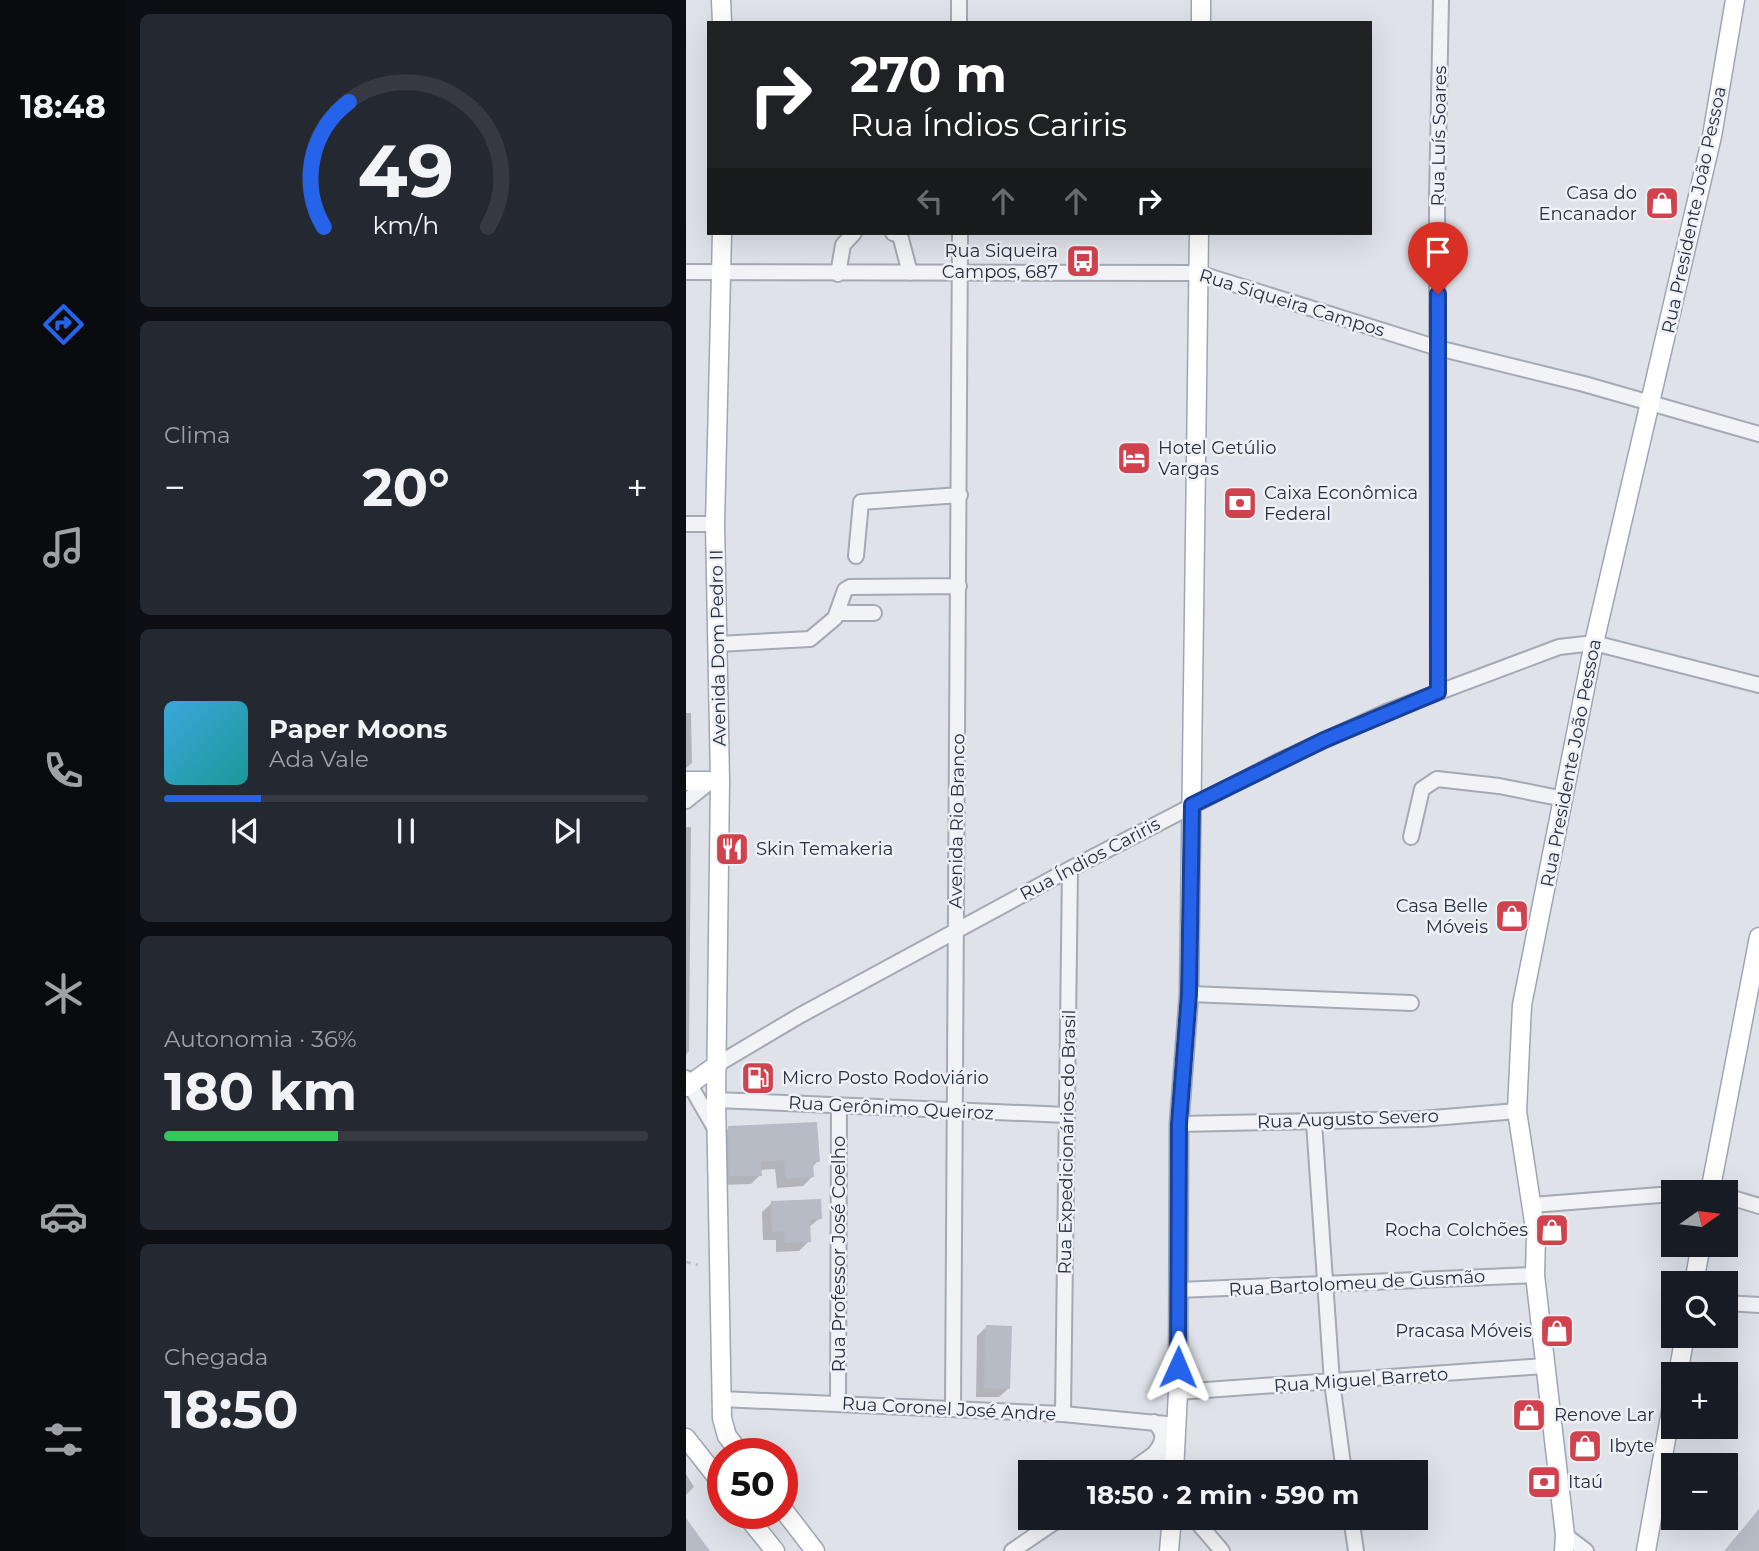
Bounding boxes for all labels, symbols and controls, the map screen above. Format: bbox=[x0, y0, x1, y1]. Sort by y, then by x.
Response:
text: 270 m bbox=[850, 45, 1007, 104]
icon: right bbox=[735, 49, 826, 140]
street label: Rua Luís Soares bbox=[1427, 65, 1451, 207]
street label: Rua Presidente João Pessoa bbox=[1657, 84, 1731, 336]
text: 18:48 bbox=[20, 87, 106, 126]
text: Rua Índios Cariris bbox=[850, 105, 1127, 144]
text: 49 bbox=[358, 127, 454, 215]
icon: left bbox=[911, 182, 949, 220]
icon: ahead bbox=[984, 182, 1022, 220]
icon: ahead bbox=[1057, 182, 1095, 220]
icon: right bbox=[1130, 182, 1168, 220]
place label: Casa do Encanador bbox=[1539, 182, 1637, 225]
shop icon: Casa do Encanador bbox=[1643, 184, 1681, 222]
text: km/h bbox=[373, 210, 439, 240]
pin bbox=[1408, 222, 1468, 294]
icon: arrive bbox=[1419, 233, 1457, 271]
place label: Rua Siqueira Campos, 687 bbox=[942, 240, 1058, 283]
bus stop icon: Rua Siqueira Campos, 687 bbox=[1064, 242, 1102, 280]
street label: Rua Siqueira Campos bbox=[1197, 264, 1388, 342]
icon: directions bbox=[39, 300, 88, 349]
text: Clima bbox=[164, 421, 231, 449]
place label: Hotel Getúlio Vargas bbox=[1158, 437, 1276, 480]
hotel icon: Hotel Getúlio Vargas bbox=[1115, 439, 1153, 477]
text: 20° bbox=[362, 456, 450, 519]
text: − bbox=[164, 464, 186, 511]
text: + bbox=[626, 464, 648, 511]
place label: Caixa Econômica Federal bbox=[1264, 482, 1418, 525]
bank icon: Caixa Econômica Federal bbox=[1221, 484, 1259, 522]
icon: music bbox=[39, 523, 88, 572]
street label: Avenida Dom Pedro II bbox=[705, 549, 731, 747]
street label: Rua Presidente João Pessoa bbox=[1536, 637, 1606, 889]
text: Paper Moons bbox=[269, 713, 447, 745]
street label: Avenida Rio Branco bbox=[944, 733, 970, 909]
text: Ada Vale bbox=[269, 745, 369, 773]
icon: phone bbox=[39, 746, 88, 795]
icon: previous bbox=[226, 812, 264, 850]
icon: pause bbox=[387, 812, 425, 850]
icon: next bbox=[548, 812, 586, 850]
street label: Rua Índios Cariris bbox=[1016, 813, 1164, 905]
restaurant icon: Skin Temakeria bbox=[713, 830, 751, 868]
place label: Skin Temakeria bbox=[756, 838, 893, 860]
place label: Casa Belle Móveis bbox=[1396, 895, 1488, 938]
shop icon: Casa Belle Móveis bbox=[1493, 897, 1531, 935]
icon: climate bbox=[39, 969, 88, 1018]
street label: Rua Expedicionários do Brasil bbox=[1054, 1009, 1080, 1275]
text: Autonomia · 36% bbox=[164, 1025, 357, 1053]
fuel station icon: Micro Posto Rodoviário bbox=[739, 1059, 777, 1097]
text: 180 km bbox=[164, 1060, 357, 1123]
place label: Micro Posto Rodoviário bbox=[782, 1067, 989, 1089]
street label: Rua Gerônimo Queiroz bbox=[788, 1092, 994, 1124]
street label: Rua Augusto Severo bbox=[1257, 1105, 1439, 1133]
street label: Rua Professor José Coelho bbox=[828, 1136, 850, 1372]
north arrow bbox=[1661, 1180, 1738, 1256]
map controls bbox=[1661, 1180, 1738, 1530]
icon: car bbox=[39, 1192, 88, 1241]
shop icon: Rocha Colchões bbox=[1533, 1211, 1571, 1249]
place label: Rocha Colchões bbox=[1385, 1219, 1528, 1241]
street label: Rua Bartolomeu de Gusmão bbox=[1228, 1265, 1486, 1301]
button: search bbox=[1661, 1271, 1738, 1348]
shop icon: Pracasa Móveis bbox=[1538, 1312, 1576, 1350]
place label: Pracasa Móveis bbox=[1395, 1320, 1532, 1342]
position arrow bbox=[1141, 1330, 1215, 1404]
text: Chegada bbox=[164, 1343, 268, 1371]
button: + bbox=[1661, 1362, 1738, 1439]
street label: Rua Miguel Barreto bbox=[1273, 1363, 1449, 1397]
text: 18:50 bbox=[164, 1378, 299, 1441]
street label: Rua Coronel José Andre bbox=[841, 1392, 1057, 1426]
shop icon: Renove Lar bbox=[1510, 1396, 1548, 1434]
place label: Renove Lar bbox=[1554, 1404, 1655, 1426]
icon: filters bbox=[39, 1415, 88, 1464]
shop icon: Ibyte bbox=[1566, 1427, 1604, 1465]
place label: Ibyte bbox=[1609, 1435, 1654, 1457]
speed limit sign: 50 bbox=[707, 1438, 798, 1529]
button: − bbox=[1661, 1453, 1738, 1530]
bank icon: Itaú bbox=[1525, 1463, 1563, 1501]
place label: Itaú bbox=[1568, 1471, 1603, 1493]
text: 18:50 · 2 min · 590 m bbox=[1087, 1479, 1359, 1511]

